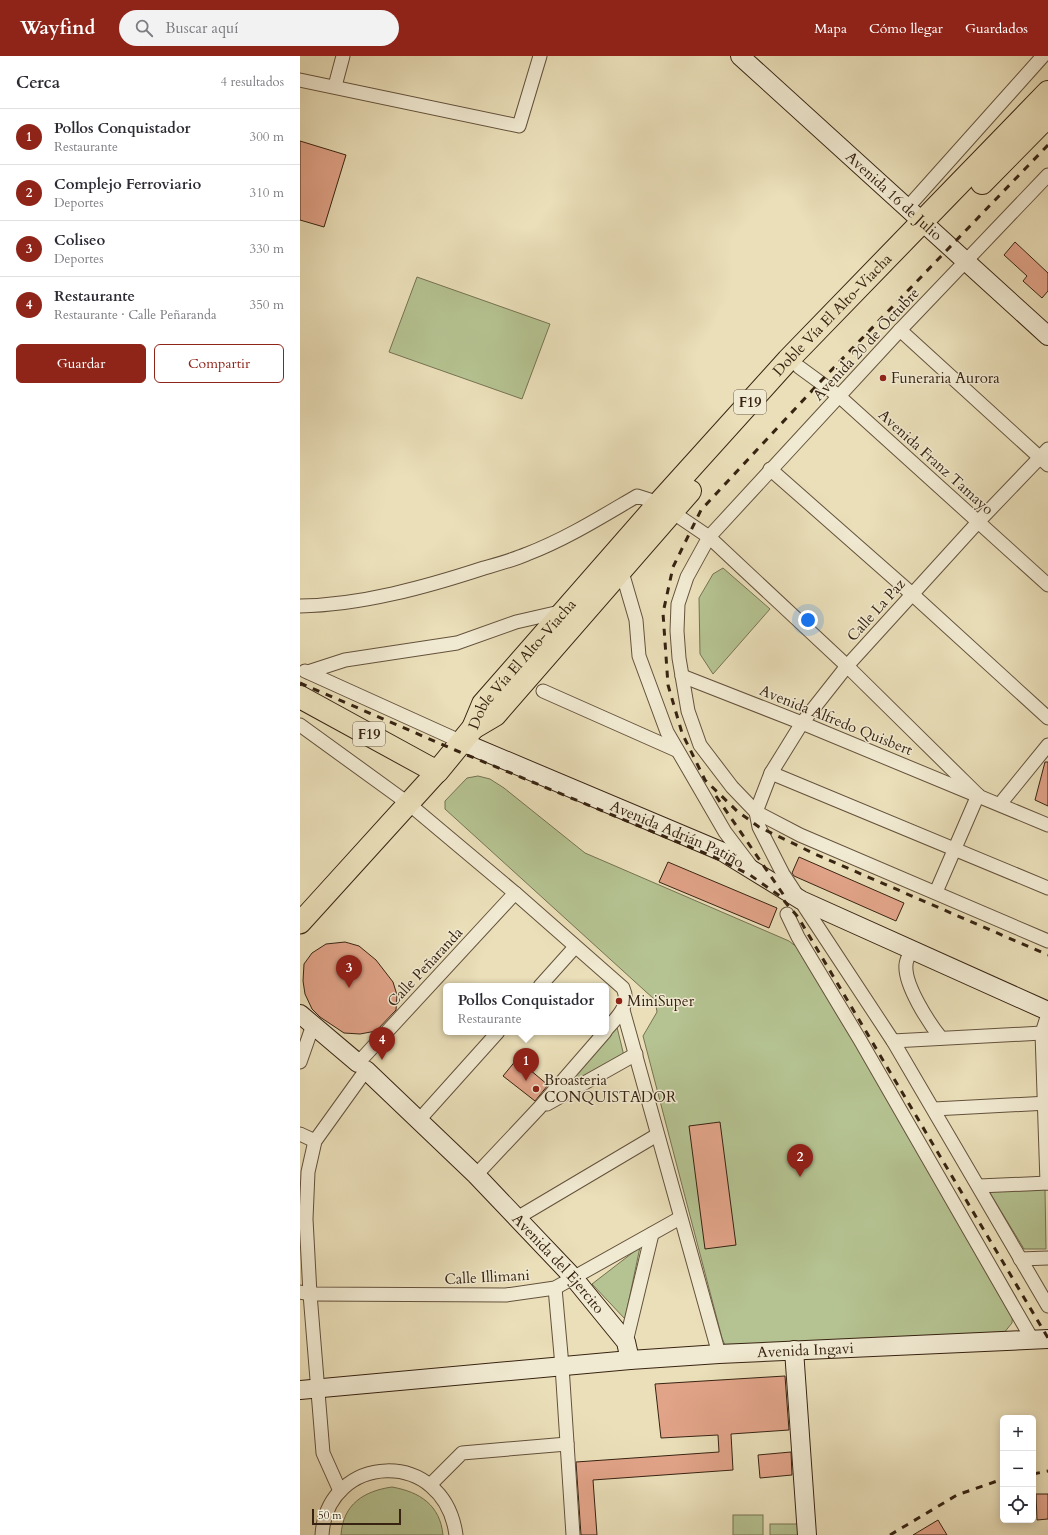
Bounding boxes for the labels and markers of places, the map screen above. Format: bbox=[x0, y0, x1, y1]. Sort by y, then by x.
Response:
place label: Funeraria Aurora bbox=[891, 368, 1000, 388]
marker: Funeraria Aurora bbox=[878, 373, 888, 383]
pin: 3 bbox=[336, 955, 362, 988]
place label: MiniSuper bbox=[627, 991, 695, 1011]
marker: MiniSuper bbox=[614, 996, 624, 1006]
pin: 4 bbox=[369, 1027, 395, 1060]
pin: 1 bbox=[513, 1048, 539, 1081]
place label: Broasteria CONQUISTADOR bbox=[544, 1070, 677, 1107]
marker: Broasteria CONQUISTADOR bbox=[531, 1084, 541, 1094]
pin: 2 bbox=[787, 1144, 813, 1177]

